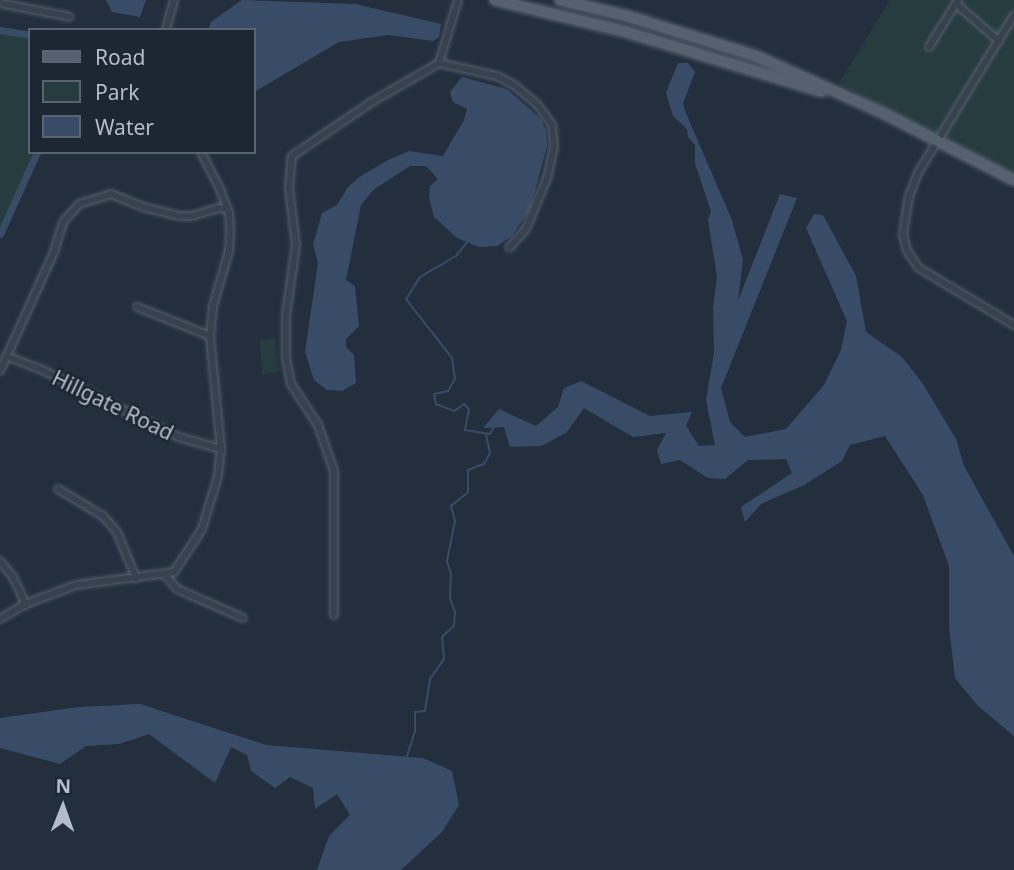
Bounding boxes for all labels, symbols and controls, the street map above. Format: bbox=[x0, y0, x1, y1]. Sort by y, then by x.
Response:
legend bbox=[28, 28, 256, 154]
text: Road bbox=[95, 43, 145, 71]
text: Park bbox=[95, 78, 139, 106]
text: Water bbox=[95, 113, 154, 141]
street label: Hillgate Road bbox=[48, 365, 178, 445]
north arrow bbox=[28, 772, 98, 842]
text: N bbox=[55, 773, 71, 799]

